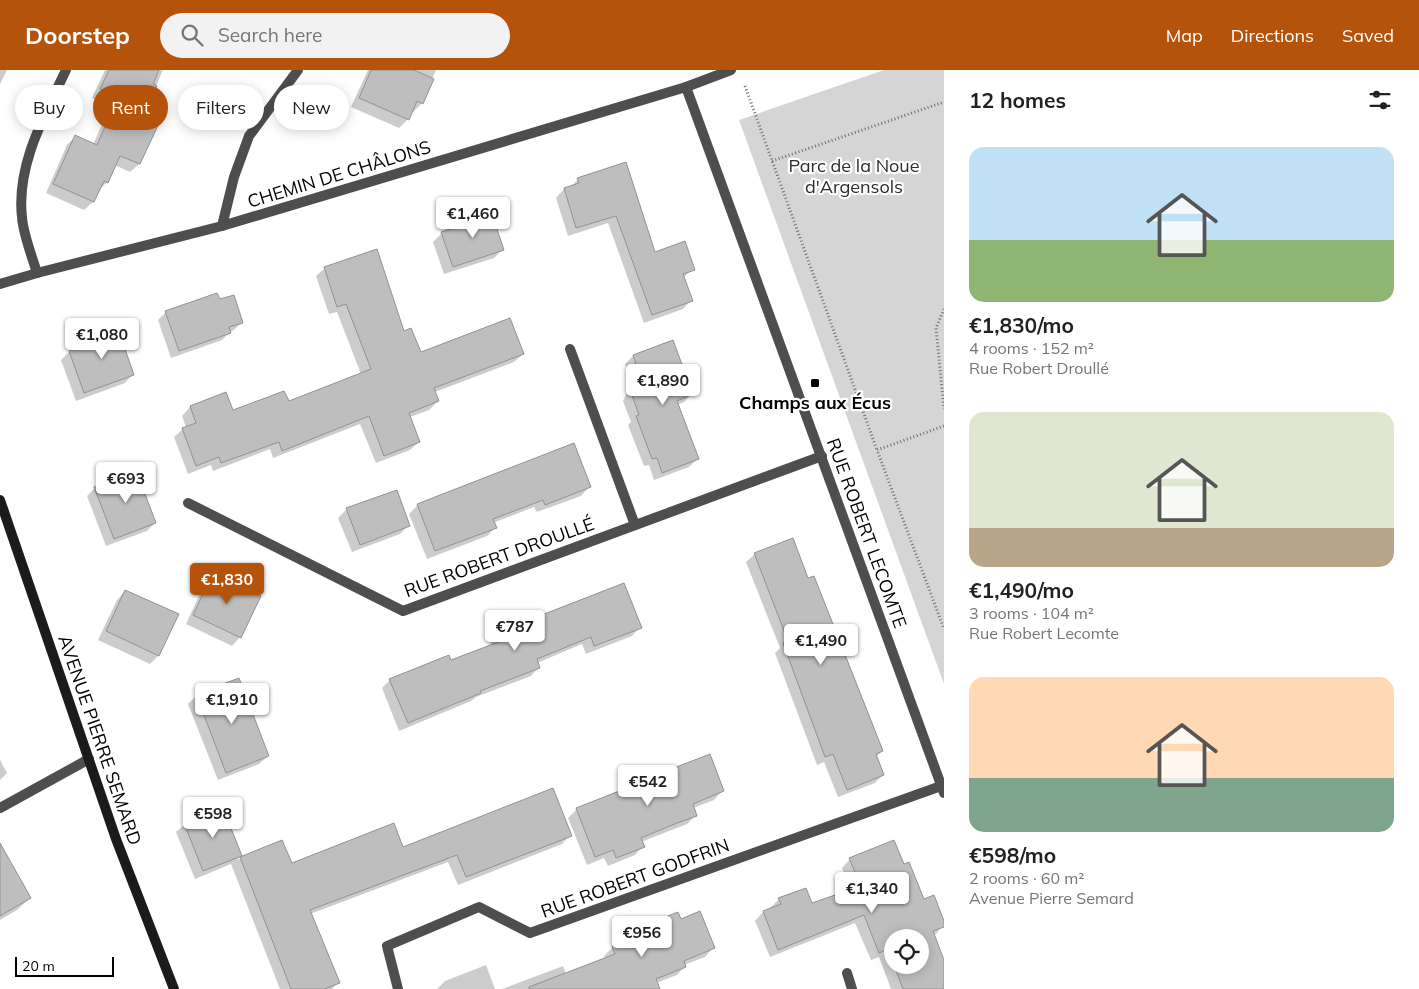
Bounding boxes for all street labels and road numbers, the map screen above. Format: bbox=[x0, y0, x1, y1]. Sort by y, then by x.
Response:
street label: CHEMIN DE CHÂLONS bbox=[244, 135, 434, 213]
street label: RUE ROBERT LECOMTE bbox=[822, 435, 912, 631]
street label: RUE ROBERT DROULLÉ bbox=[401, 512, 597, 602]
street label: AVENUE PIERRE SEMARD bbox=[53, 632, 147, 848]
street label: RUE ROBERT GODFRIN bbox=[538, 833, 732, 923]

